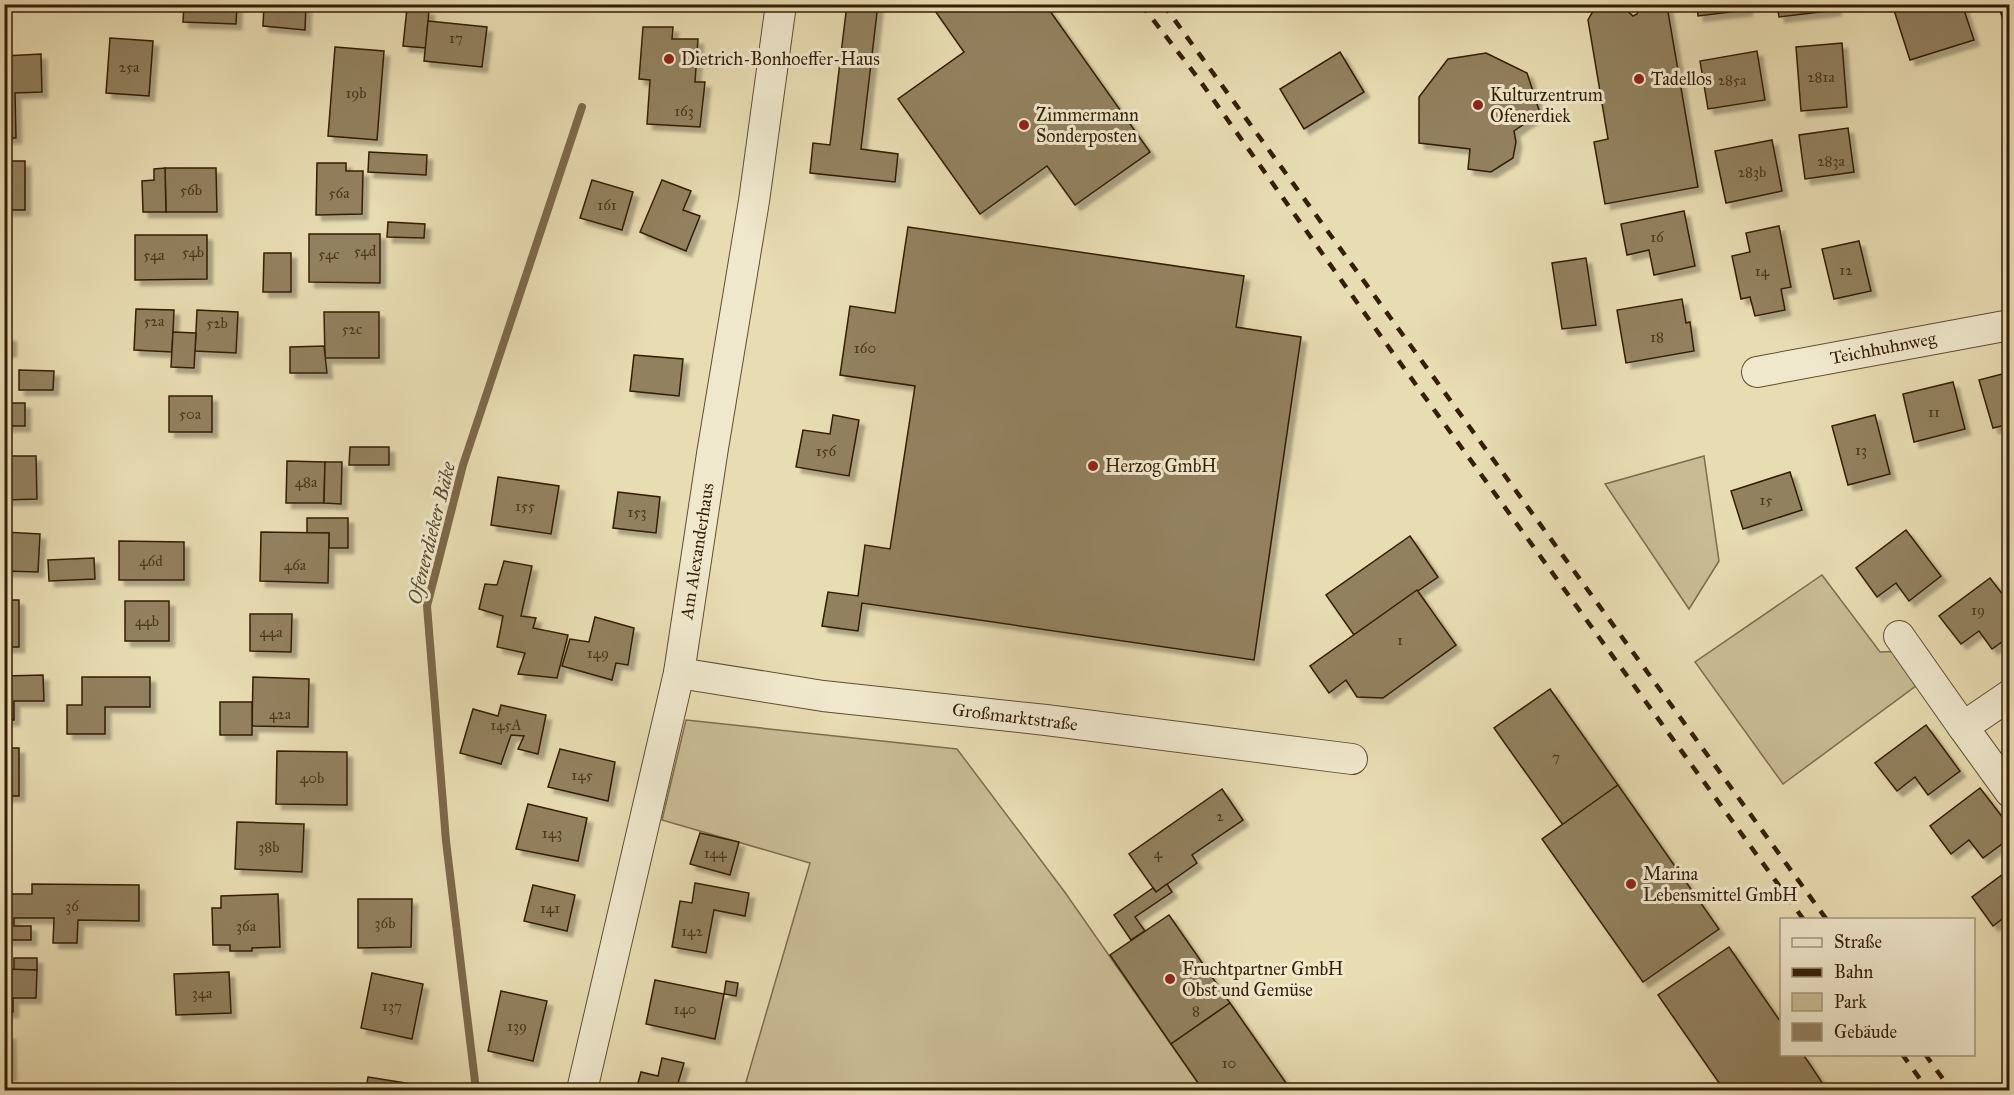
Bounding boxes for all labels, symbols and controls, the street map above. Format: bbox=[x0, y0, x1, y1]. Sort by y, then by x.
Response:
house number: 17 bbox=[449, 29, 463, 47]
place label: Dietrich-Bonhoeffer-Haus bbox=[681, 48, 880, 70]
marker: Dietrich-Bonhoeffer-Haus bbox=[662, 52, 676, 66]
house number: 25a bbox=[119, 58, 140, 76]
place label: Tadellos bbox=[1651, 68, 1712, 90]
house number: 281a bbox=[1807, 68, 1835, 86]
house number: 285a bbox=[1718, 71, 1747, 89]
marker: Tadellos bbox=[1632, 72, 1646, 86]
house number: 19b bbox=[345, 84, 367, 102]
place label: Kulturzentrum Ofenerdiek bbox=[1490, 84, 1603, 127]
marker: Kulturzentrum Ofenerdiek bbox=[1471, 98, 1485, 112]
house number: 163 bbox=[674, 102, 694, 120]
place label: Zimmermann Sonderposten bbox=[1036, 104, 1139, 147]
marker: Zimmermann Sonderposten bbox=[1017, 118, 1031, 132]
house number: 283a bbox=[1817, 152, 1846, 170]
house number: 283b bbox=[1738, 163, 1766, 181]
house number: 56b bbox=[180, 181, 202, 199]
house number: 56a bbox=[329, 184, 350, 202]
house number: 161 bbox=[597, 196, 617, 214]
house number: 16 bbox=[1650, 228, 1665, 246]
house number: 54d bbox=[354, 242, 377, 260]
house number: 54b bbox=[182, 243, 204, 261]
house number: 54c bbox=[318, 245, 340, 263]
house number: 54a bbox=[143, 246, 165, 264]
house number: 12 bbox=[1839, 261, 1853, 279]
house number: 14 bbox=[1755, 262, 1770, 280]
house number: 52a bbox=[144, 312, 165, 330]
house number: 52b bbox=[206, 314, 228, 332]
house number: 52c bbox=[342, 320, 362, 338]
street label: Teichhuhnweg bbox=[1828, 327, 1939, 370]
house number: 18 bbox=[1650, 328, 1664, 346]
house number: 160 bbox=[854, 339, 876, 357]
house number: 11 bbox=[1928, 403, 1940, 421]
house number: 50a bbox=[179, 405, 202, 423]
house number: 13 bbox=[1855, 441, 1867, 459]
house number: 156 bbox=[816, 442, 838, 460]
place label: Herzog GmbH bbox=[1105, 455, 1217, 478]
water label: Ofenerdieker Bäke bbox=[402, 459, 460, 607]
marker: Herzog GmbH bbox=[1086, 459, 1100, 473]
house number: 48a bbox=[295, 473, 318, 491]
street label: Am Alexanderhaus bbox=[675, 481, 719, 622]
house number: 15 bbox=[1760, 491, 1772, 509]
house number: 155 bbox=[515, 497, 535, 515]
house number: 153 bbox=[628, 503, 646, 521]
house number: 46d bbox=[139, 552, 163, 570]
house number: 46a bbox=[284, 556, 307, 574]
house number: 19 bbox=[1971, 601, 1985, 619]
house number: 44b bbox=[135, 612, 159, 630]
house number: 44a bbox=[259, 623, 283, 641]
house number: 1 bbox=[1397, 631, 1403, 649]
house number: 149 bbox=[587, 644, 609, 662]
street label: Großmarktstraße bbox=[951, 698, 1079, 736]
house number: 42a bbox=[269, 705, 292, 723]
house number: 145A bbox=[490, 716, 522, 734]
house number: 7 bbox=[1552, 748, 1560, 766]
house number: 145 bbox=[571, 766, 593, 784]
house number: 40b bbox=[300, 769, 324, 787]
house number: 2 bbox=[1216, 807, 1224, 825]
house number: 143 bbox=[542, 824, 562, 842]
house number: 38b bbox=[258, 838, 280, 856]
house number: 144 bbox=[704, 844, 727, 862]
house number: 4 bbox=[1154, 844, 1163, 862]
place label: Marina Lebensmittel GmbH bbox=[1643, 863, 1798, 906]
marker: Marina Lebensmittel GmbH bbox=[1624, 877, 1638, 891]
house number: 36 bbox=[65, 897, 80, 915]
house number: 141 bbox=[540, 899, 560, 917]
house number: 36b bbox=[375, 914, 395, 932]
house number: 36a bbox=[236, 917, 257, 935]
legend bbox=[1780, 918, 1975, 1056]
house number: 142 bbox=[681, 922, 703, 940]
text: Straße bbox=[1834, 931, 1882, 953]
place label: Fruchtpartner GmbH Obst und Gemüse bbox=[1182, 958, 1343, 1001]
text: Bahn bbox=[1834, 961, 1874, 983]
marker: Fruchtpartner GmbH Obst und Gemüse bbox=[1163, 972, 1177, 986]
house number: 34a bbox=[192, 984, 213, 1002]
text: Park bbox=[1834, 991, 1867, 1013]
house number: 137 bbox=[382, 997, 402, 1015]
house number: 140 bbox=[673, 1000, 697, 1018]
house number: 8 bbox=[1192, 1002, 1200, 1020]
house number: 139 bbox=[507, 1017, 527, 1035]
text: Gebäude bbox=[1834, 1021, 1897, 1043]
house number: 10 bbox=[1222, 1054, 1236, 1072]

